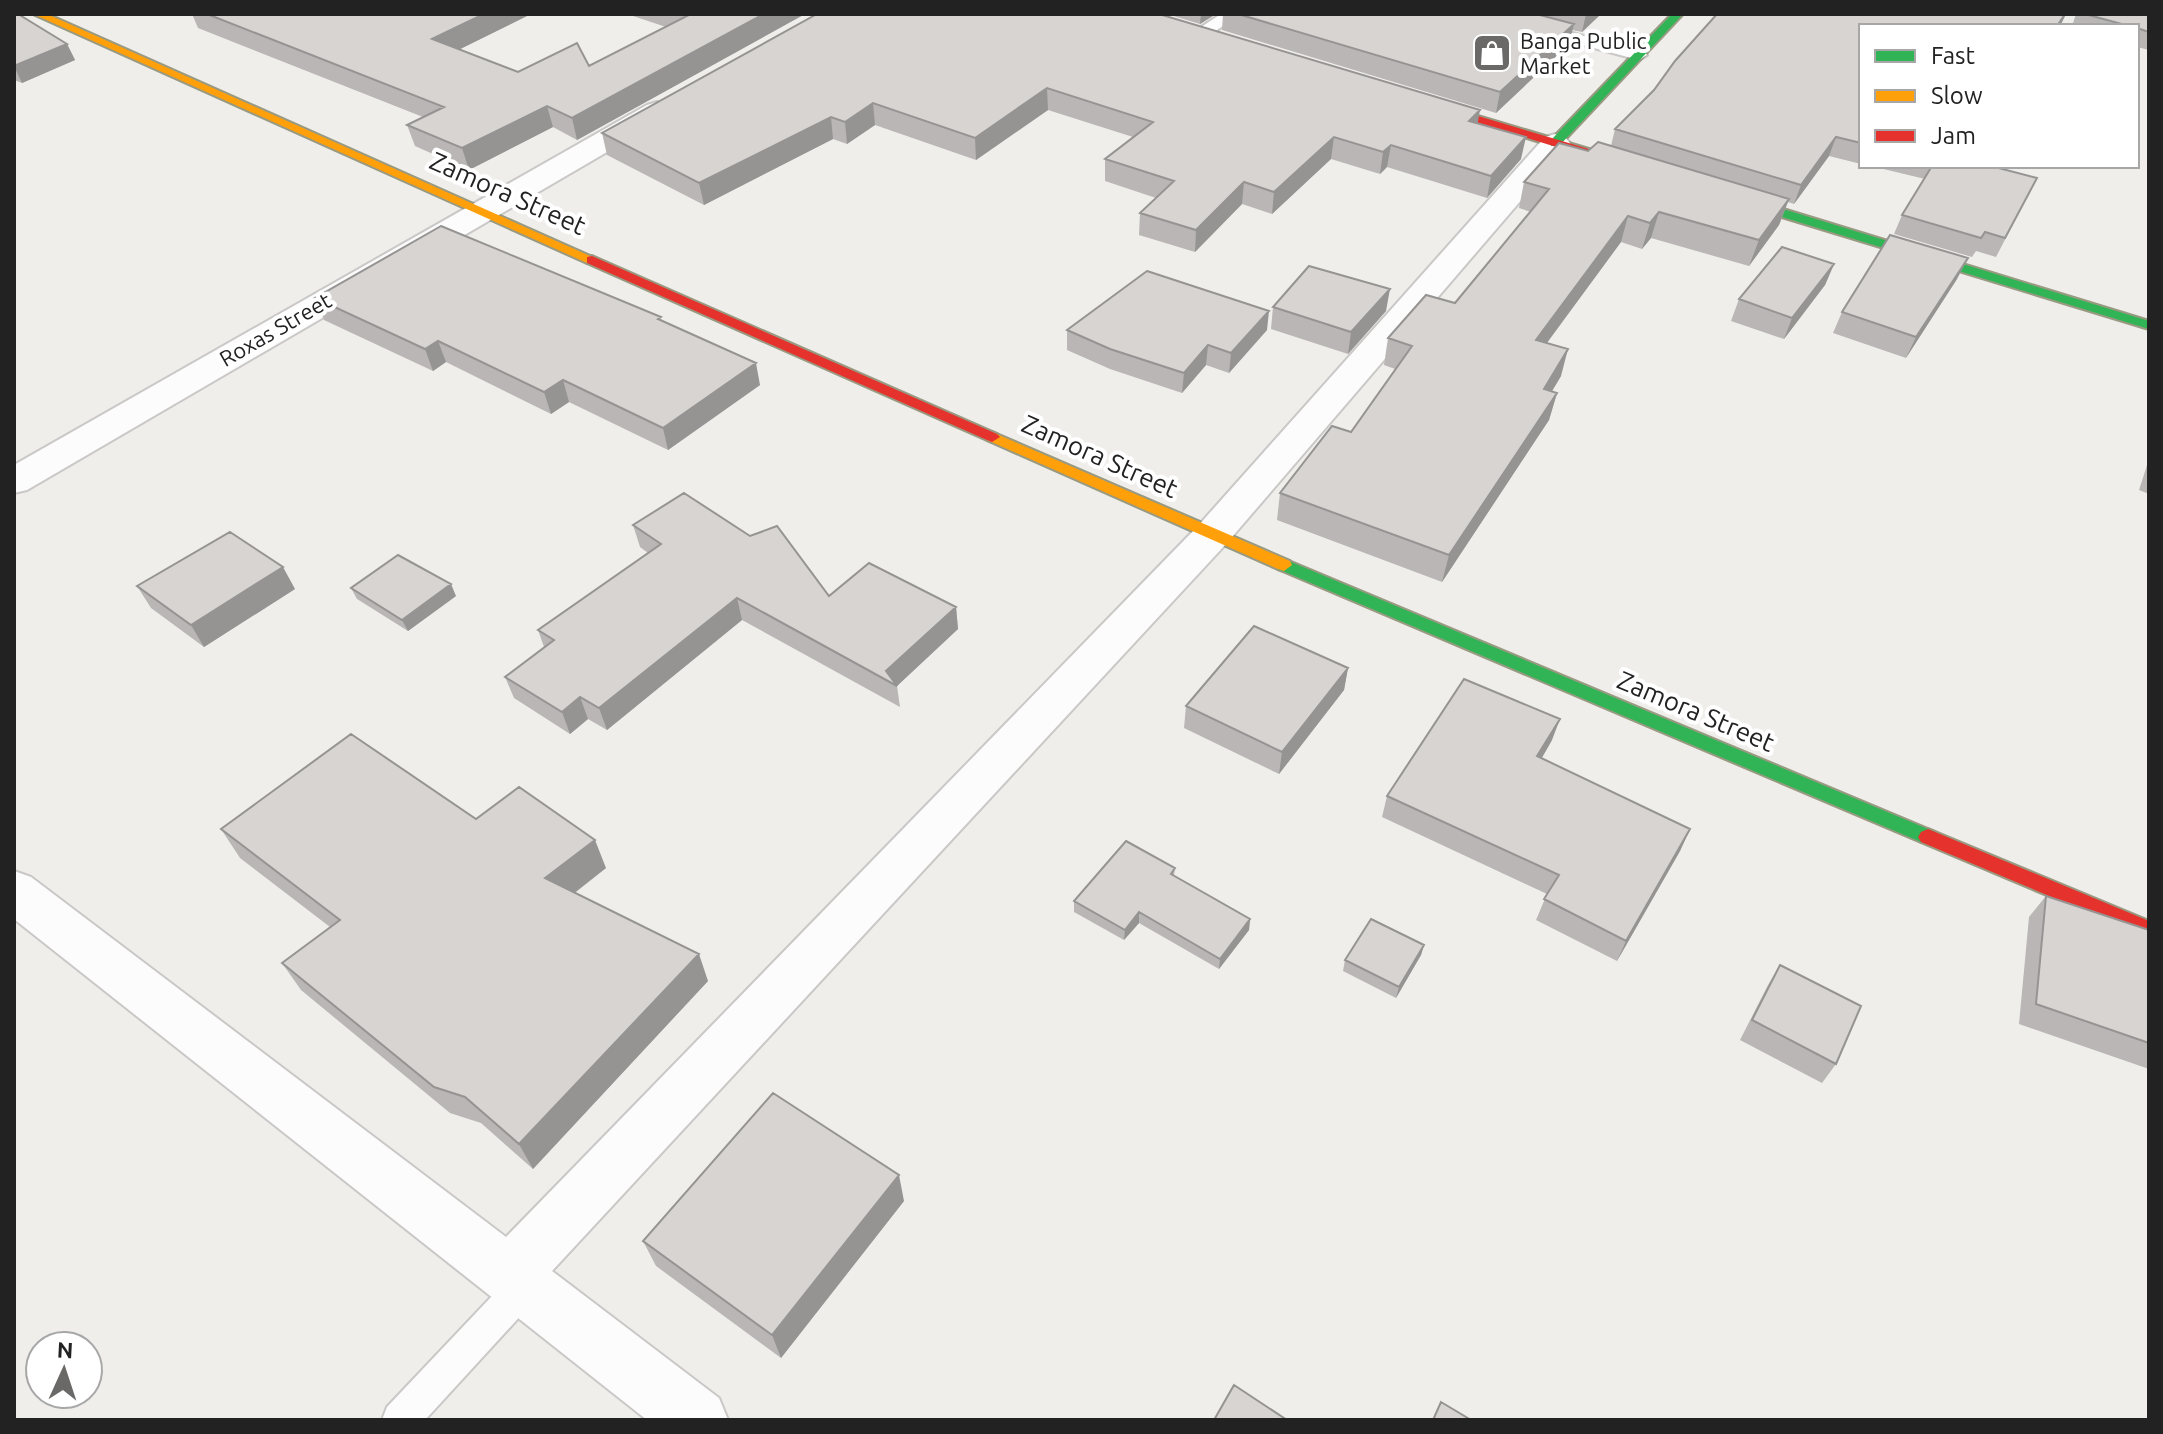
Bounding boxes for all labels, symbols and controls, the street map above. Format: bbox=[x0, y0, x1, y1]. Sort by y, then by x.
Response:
legend bbox=[1859, 24, 2139, 168]
place label: Banga Public Market bbox=[1520, 28, 1647, 78]
shop icon: Banga Public Market bbox=[1471, 32, 1513, 74]
text: Fast bbox=[1931, 42, 1975, 69]
text: Slow bbox=[1931, 82, 1983, 109]
text: Jam bbox=[1931, 122, 1976, 149]
street label: Zamora Street bbox=[426, 146, 590, 240]
street label: Roxas Street bbox=[215, 287, 336, 371]
street label: Zamora Street bbox=[1018, 409, 1182, 503]
street label: Zamora Street bbox=[1613, 665, 1779, 757]
north arrow bbox=[24, 1330, 104, 1410]
text: N bbox=[56, 1337, 74, 1362]

